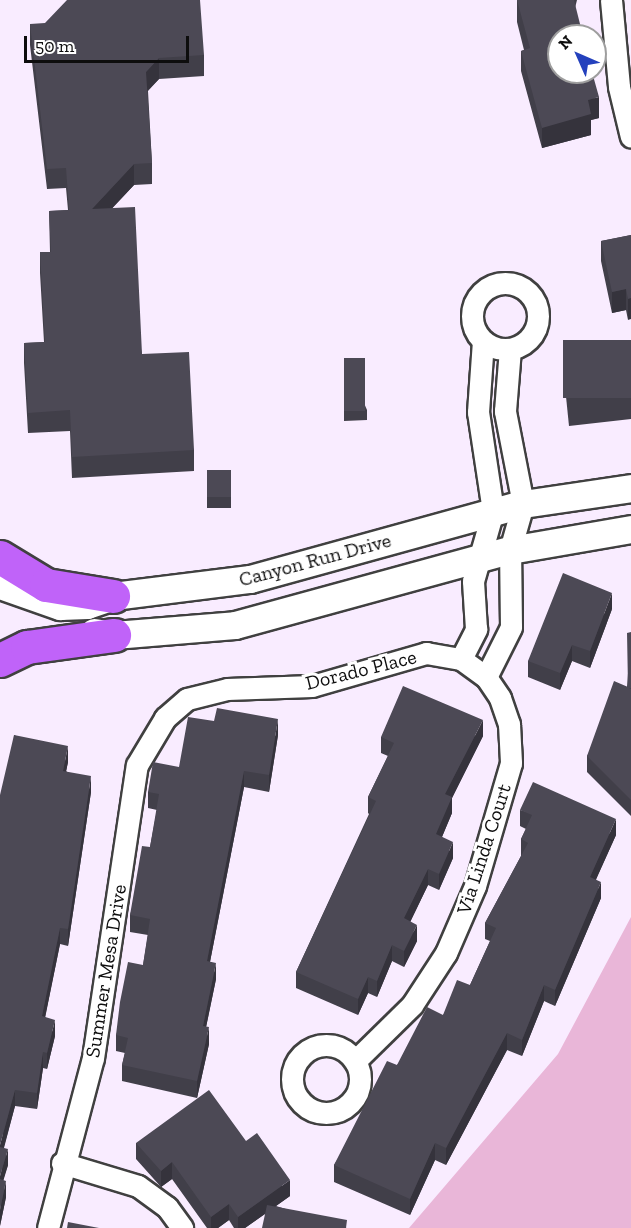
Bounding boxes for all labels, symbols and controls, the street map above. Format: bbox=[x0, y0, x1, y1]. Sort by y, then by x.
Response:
scale bar bbox=[27, 24, 192, 62]
north arrow bbox=[547, 24, 607, 84]
text: N bbox=[554, 31, 576, 53]
text: 50 m bbox=[35, 35, 74, 57]
street label: Canyon Run Drive bbox=[236, 528, 394, 592]
street label: Dorado Place bbox=[303, 645, 419, 695]
street label: Via Linda Court bbox=[452, 781, 516, 917]
street label: Summer Mesa Drive bbox=[80, 883, 132, 1059]

